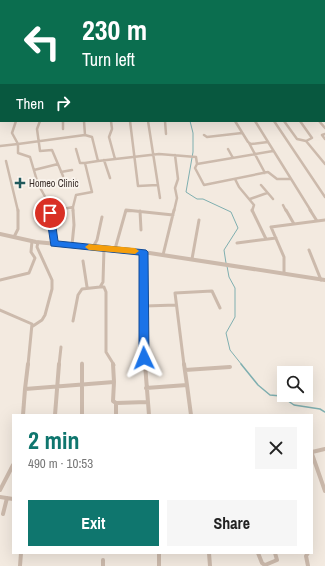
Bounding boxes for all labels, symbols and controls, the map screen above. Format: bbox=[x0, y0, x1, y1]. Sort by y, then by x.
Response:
text: 230 m bbox=[82, 11, 147, 49]
icon: left bbox=[16, 16, 68, 68]
text: Turn left bbox=[82, 47, 135, 72]
icon: right bbox=[52, 92, 74, 114]
text: Then bbox=[16, 93, 44, 114]
marker: Homeo Clinic bbox=[14, 177, 26, 189]
place label: Homeo Clinic bbox=[29, 177, 79, 190]
pin bbox=[33, 196, 67, 230]
icon: arrive bbox=[39, 202, 61, 224]
position arrow bbox=[123, 337, 165, 379]
map controls bbox=[277, 366, 313, 402]
button: search bbox=[277, 366, 313, 402]
text: 2 min bbox=[28, 424, 79, 456]
button: close bbox=[255, 427, 297, 469]
text: 490 m · 10:53 bbox=[28, 455, 93, 472]
button: Exit bbox=[28, 500, 159, 546]
button: Share bbox=[167, 500, 297, 546]

